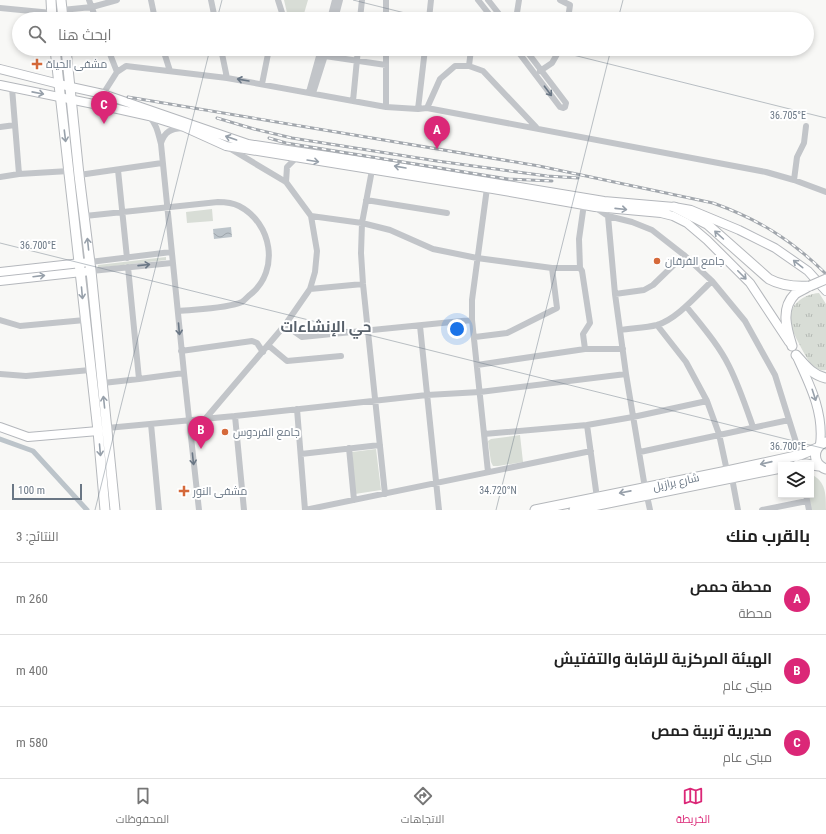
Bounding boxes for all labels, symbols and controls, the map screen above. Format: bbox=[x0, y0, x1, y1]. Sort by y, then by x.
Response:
search box bbox=[12, 12, 814, 56]
icon: search bbox=[26, 23, 48, 45]
text: ابحث هنا bbox=[58, 26, 112, 44]
marker: مشفى الحياة bbox=[31, 58, 43, 70]
place label: مشفى الحياة bbox=[46, 58, 107, 71]
one-way arrow bbox=[236, 76, 249, 84]
one-way arrow bbox=[544, 86, 552, 97]
one-way arrow bbox=[31, 89, 44, 97]
pin: C bbox=[91, 91, 117, 124]
text: 36.705°E bbox=[770, 110, 806, 121]
pin: A bbox=[424, 116, 450, 149]
one-way arrow bbox=[61, 129, 68, 142]
one-way arrow bbox=[224, 134, 237, 141]
one-way arrow bbox=[306, 157, 319, 165]
one-way arrow bbox=[394, 163, 407, 171]
one-way arrow bbox=[614, 206, 627, 213]
one-way arrow bbox=[715, 231, 725, 240]
one-way arrow bbox=[84, 238, 92, 251]
text: 36.700°E bbox=[20, 240, 56, 251]
place label: جامع الفرقان bbox=[665, 255, 724, 269]
marker: جامع الفرقان bbox=[652, 256, 662, 266]
one-way arrow bbox=[792, 260, 803, 268]
one-way arrow bbox=[137, 262, 150, 269]
one-way arrow bbox=[737, 270, 747, 280]
one-way arrow bbox=[32, 273, 45, 280]
one-way arrow bbox=[79, 286, 86, 299]
district label: حي الإنشاءات bbox=[280, 318, 372, 339]
your location bbox=[447, 319, 467, 339]
one-way arrow bbox=[176, 322, 183, 335]
one-way arrow bbox=[810, 389, 818, 401]
one-way arrow bbox=[101, 395, 108, 408]
pin: B bbox=[188, 416, 214, 449]
place label: جامع الفردوس bbox=[233, 426, 300, 440]
marker: جامع الفردوس bbox=[220, 427, 230, 437]
text: 36.700°E bbox=[770, 441, 806, 452]
one-way arrow bbox=[96, 443, 103, 456]
one-way arrow bbox=[189, 452, 197, 465]
one-way arrow bbox=[760, 459, 773, 467]
map controls bbox=[778, 462, 814, 498]
button: layers bbox=[778, 462, 814, 498]
street label: شارع برازيل bbox=[652, 471, 701, 495]
scale bar bbox=[12, 482, 82, 501]
text: 100 m bbox=[18, 484, 45, 497]
marker: مشفى النور bbox=[178, 485, 190, 497]
place label: مشفى النور bbox=[192, 485, 247, 498]
text: 34.720°N bbox=[479, 485, 517, 496]
one-way arrow bbox=[619, 489, 632, 497]
text: بالقرب منك bbox=[726, 526, 810, 546]
text: النتائج: 3 bbox=[16, 529, 59, 544]
text: محطة حمص bbox=[690, 578, 772, 596]
text: 260 m bbox=[16, 591, 48, 606]
text: A bbox=[793, 591, 801, 606]
text: محطة bbox=[739, 606, 772, 621]
text: الهيئة المركزية للرقابة والتفتيش bbox=[554, 650, 772, 668]
text: 400 m bbox=[16, 663, 48, 678]
text: B bbox=[793, 663, 801, 678]
text: مبنى عام bbox=[723, 678, 772, 693]
text: مديرية تربية حمص bbox=[651, 722, 772, 740]
text: 580 m bbox=[16, 735, 48, 750]
text: C bbox=[793, 735, 801, 750]
text: مبنى عام bbox=[723, 750, 772, 765]
tab: المحفوظات bbox=[116, 785, 169, 829]
tab: الاتجاهات bbox=[401, 785, 444, 829]
tab: الخريطة bbox=[676, 785, 710, 829]

